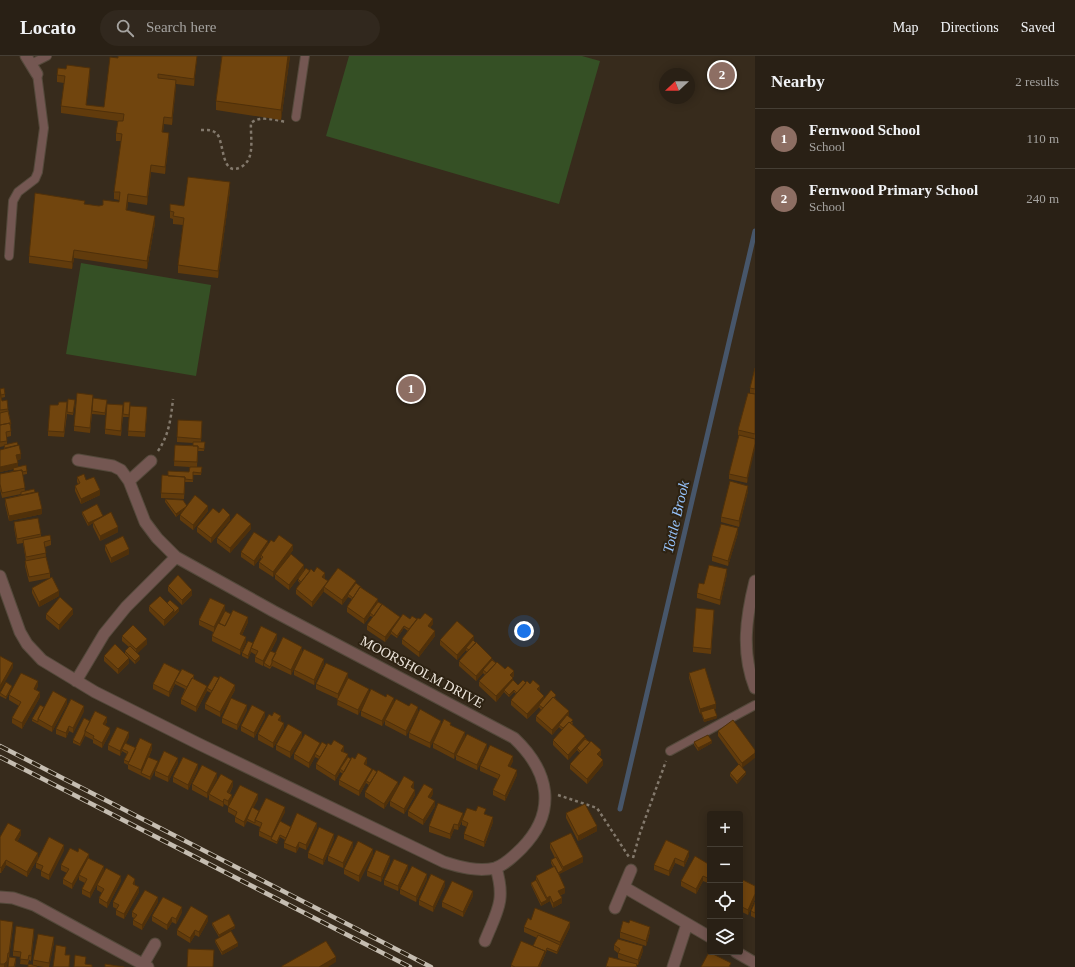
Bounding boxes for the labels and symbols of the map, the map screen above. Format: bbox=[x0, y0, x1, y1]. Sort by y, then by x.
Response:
pin: 2 bbox=[709, 60, 735, 90]
north arrow bbox=[659, 68, 695, 104]
pin: 1 bbox=[398, 374, 424, 404]
water label: Tottle Brook bbox=[660, 479, 692, 555]
your location bbox=[514, 621, 534, 641]
street label: MOORSHOLM DRIVE bbox=[358, 633, 486, 711]

